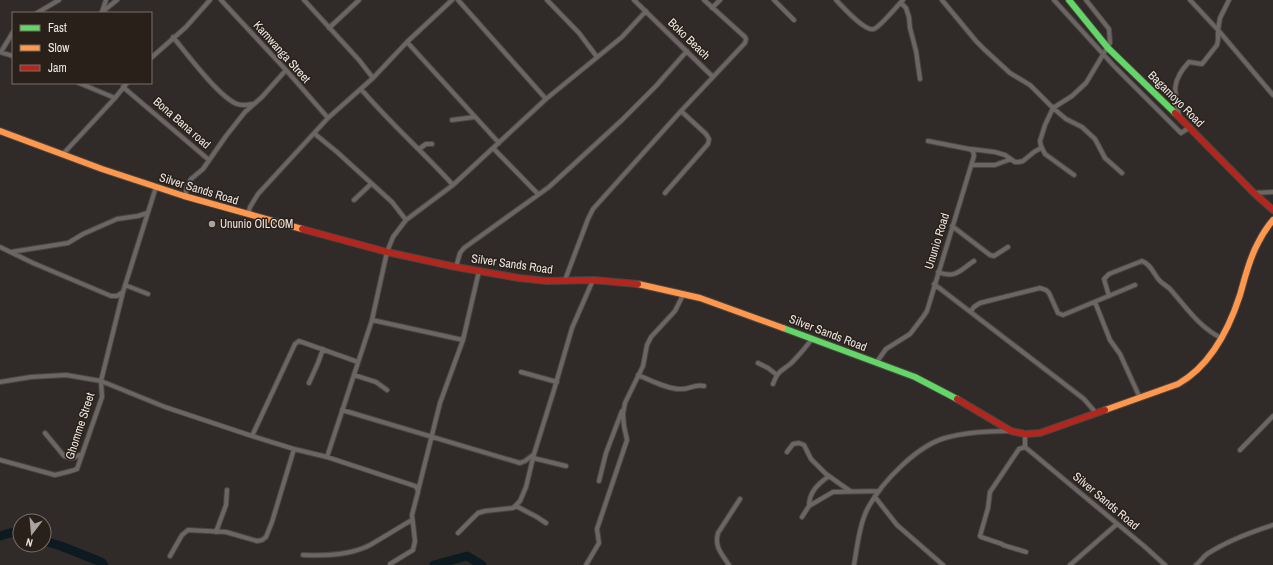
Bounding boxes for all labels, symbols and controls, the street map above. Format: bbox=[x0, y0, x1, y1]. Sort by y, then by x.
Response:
legend bbox=[12, 12, 152, 84]
street label: Boko Beach bbox=[664, 15, 714, 63]
street label: Kamwanga Street bbox=[250, 18, 314, 87]
text: Fast bbox=[48, 20, 67, 36]
text: Slow bbox=[48, 40, 70, 56]
text: Jam bbox=[48, 60, 67, 76]
street label: Bagamoyo Road bbox=[1144, 67, 1208, 131]
street label: Bona Bana road bbox=[150, 94, 214, 152]
street label: Silver Sands Road bbox=[157, 169, 241, 209]
street label: Ununio Road bbox=[921, 211, 953, 271]
place label: Ununio OILCOM bbox=[220, 216, 293, 232]
marker: Ununio OILCOM bbox=[207, 219, 217, 229]
street label: Silver Sands Road bbox=[470, 250, 554, 278]
street label: Silver Sands Road bbox=[787, 311, 869, 355]
street label: Ghomme Street bbox=[62, 390, 98, 462]
street label: Silver Sands Road bbox=[1069, 469, 1143, 533]
north arrow bbox=[12, 513, 52, 553]
text: N bbox=[24, 535, 34, 550]

